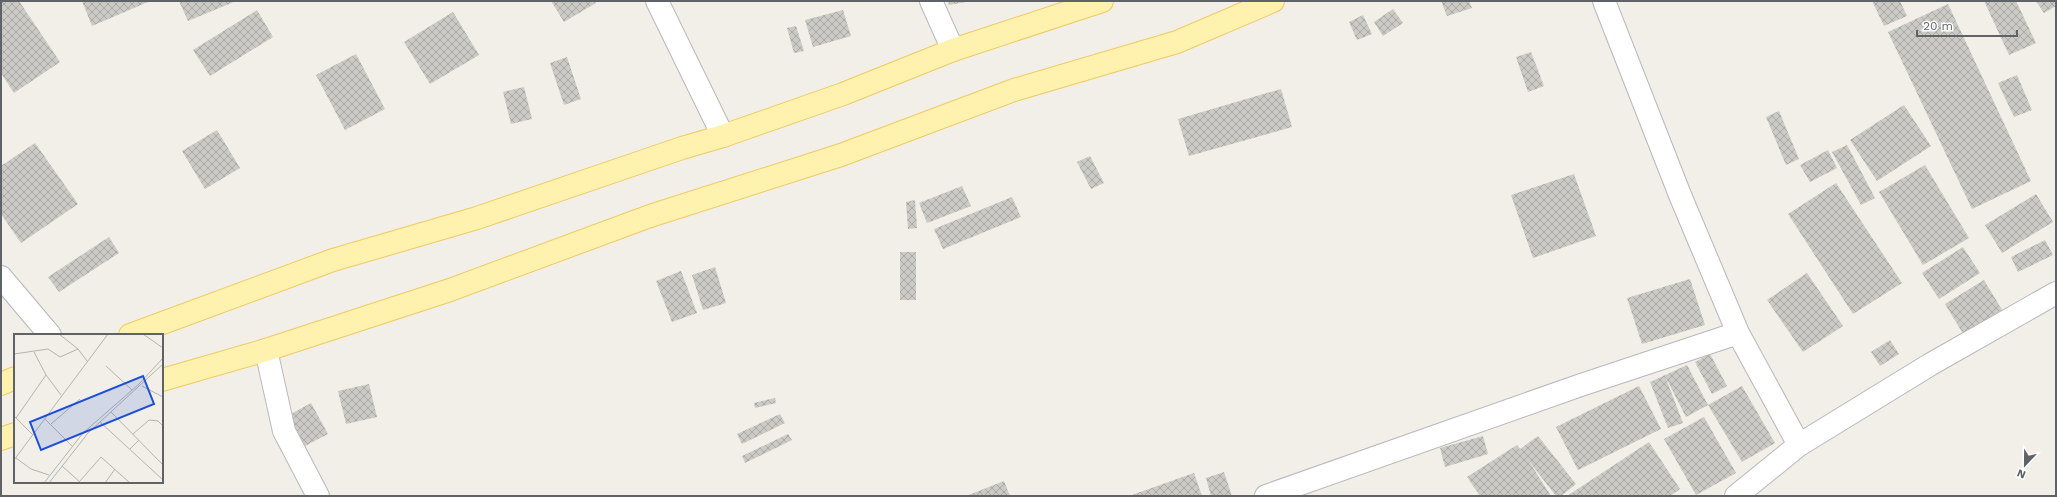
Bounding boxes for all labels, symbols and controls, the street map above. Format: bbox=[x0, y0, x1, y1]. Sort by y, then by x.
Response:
scale bar bbox=[1917, 12, 2017, 38]
text: 20 m bbox=[1923, 19, 1953, 33]
inset map bbox=[14, 334, 163, 483]
north arrow bbox=[2005, 445, 2045, 485]
text: N bbox=[2015, 466, 2028, 481]

